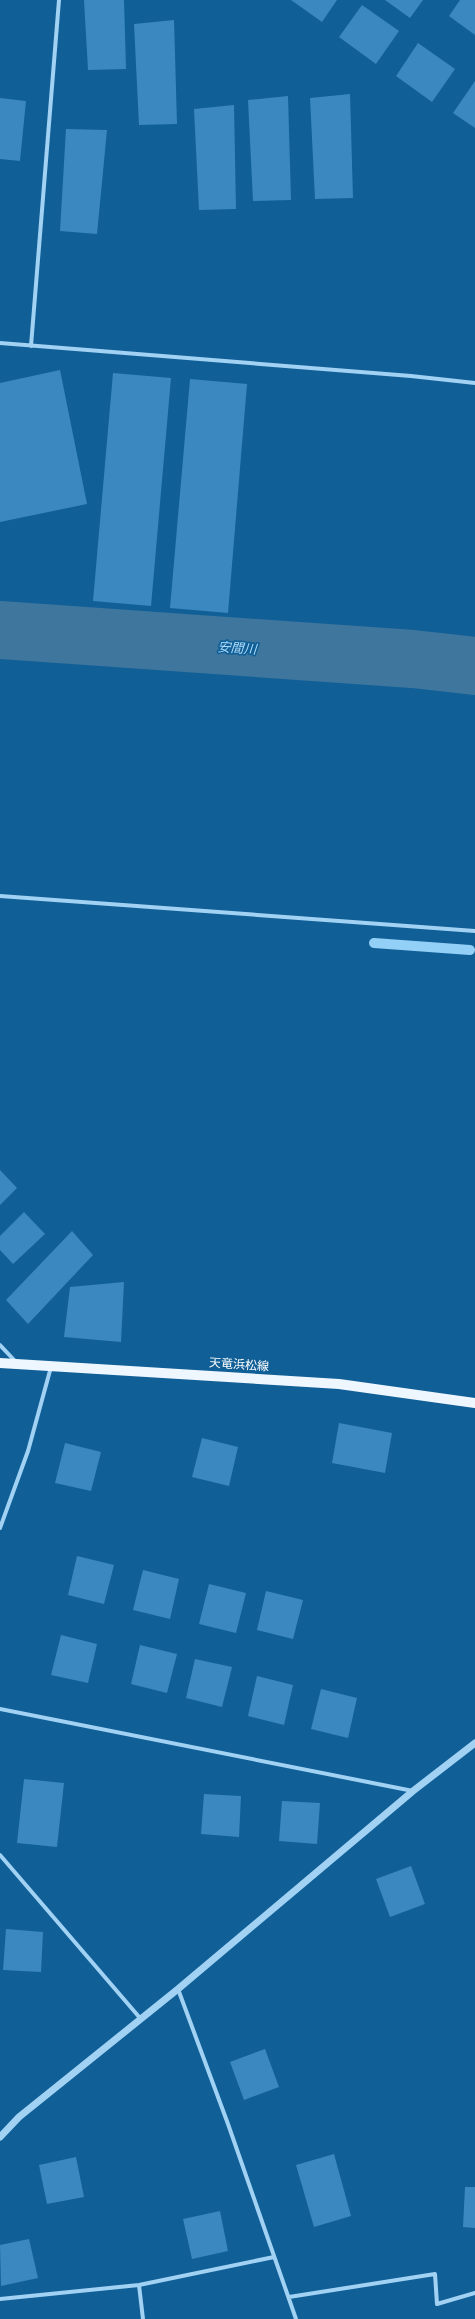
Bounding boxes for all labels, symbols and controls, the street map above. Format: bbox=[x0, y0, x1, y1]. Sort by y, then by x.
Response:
water label: 安間川 bbox=[217, 637, 259, 659]
street label: 天竜浜松線 bbox=[208, 1353, 270, 1375]

